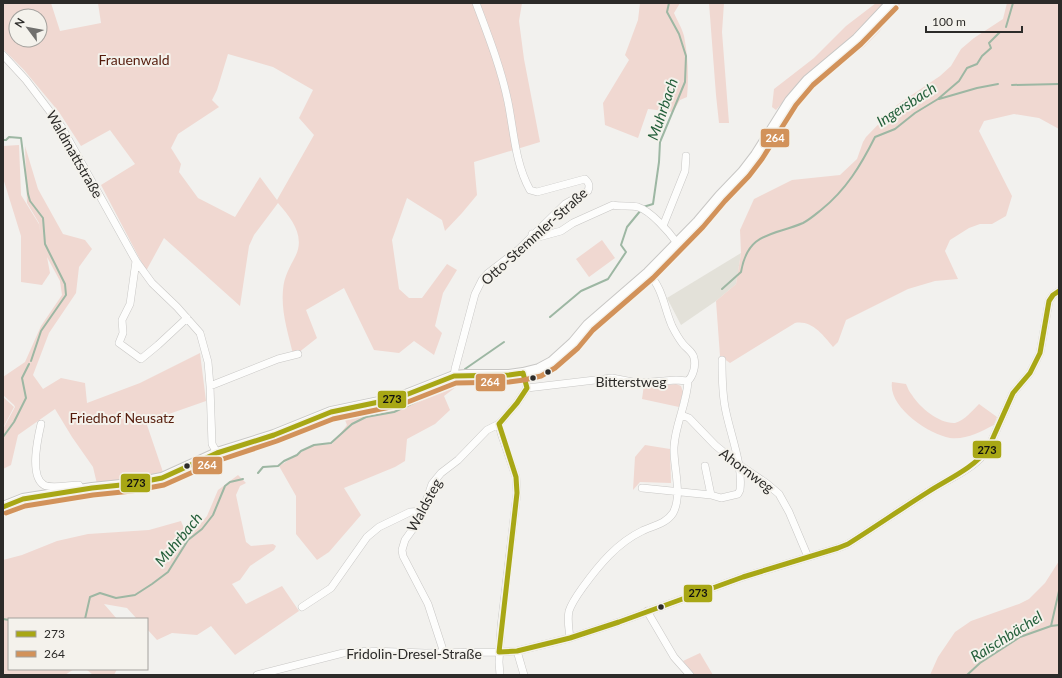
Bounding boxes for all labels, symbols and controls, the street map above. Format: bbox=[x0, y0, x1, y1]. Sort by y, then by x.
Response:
north arrow bbox=[8, 8, 48, 48]
scale bar bbox=[926, 8, 1022, 34]
text: 100 m bbox=[932, 14, 966, 29]
text: N bbox=[11, 15, 27, 29]
park label: Frauenwald bbox=[98, 51, 170, 68]
water label: Muhrbach bbox=[643, 76, 681, 142]
water label: Ingersbach bbox=[873, 78, 939, 130]
street label: Waldmattstraße bbox=[43, 107, 107, 201]
line badge: 264 bbox=[760, 128, 790, 148]
text: 264 bbox=[765, 131, 785, 144]
street label: Otto-Stemmler-Straße bbox=[477, 184, 591, 288]
unlabelled marker bbox=[543, 367, 553, 377]
line badge: 264 bbox=[475, 373, 506, 392]
unlabelled marker bbox=[528, 373, 538, 383]
street label: Bitterstweg bbox=[596, 373, 666, 390]
text: 264 bbox=[480, 375, 500, 388]
line badge: 273 bbox=[377, 390, 407, 409]
text: 273 bbox=[382, 392, 402, 405]
park label: Friedhof Neusatz bbox=[70, 409, 174, 426]
line badge: 273 bbox=[972, 440, 1002, 459]
text: 273 bbox=[977, 443, 997, 456]
street label: Ahornweg bbox=[716, 444, 778, 496]
line badge: 264 bbox=[192, 456, 223, 475]
text: 264 bbox=[197, 458, 217, 471]
unlabelled marker bbox=[182, 461, 192, 471]
line badge: 273 bbox=[120, 473, 151, 493]
text: 273 bbox=[126, 476, 146, 489]
street label: Waldsteg bbox=[403, 476, 445, 534]
water label: Muhrbach bbox=[150, 509, 206, 569]
line badge: 273 bbox=[683, 584, 713, 603]
text: 273 bbox=[688, 586, 708, 599]
unlabelled marker bbox=[656, 602, 666, 612]
water label: Raischbächel bbox=[967, 607, 1046, 665]
legend bbox=[8, 618, 148, 670]
text: 273 bbox=[44, 626, 65, 641]
street label: Fridolin-Dresel-Straße bbox=[346, 645, 482, 662]
text: 264 bbox=[44, 646, 65, 661]

